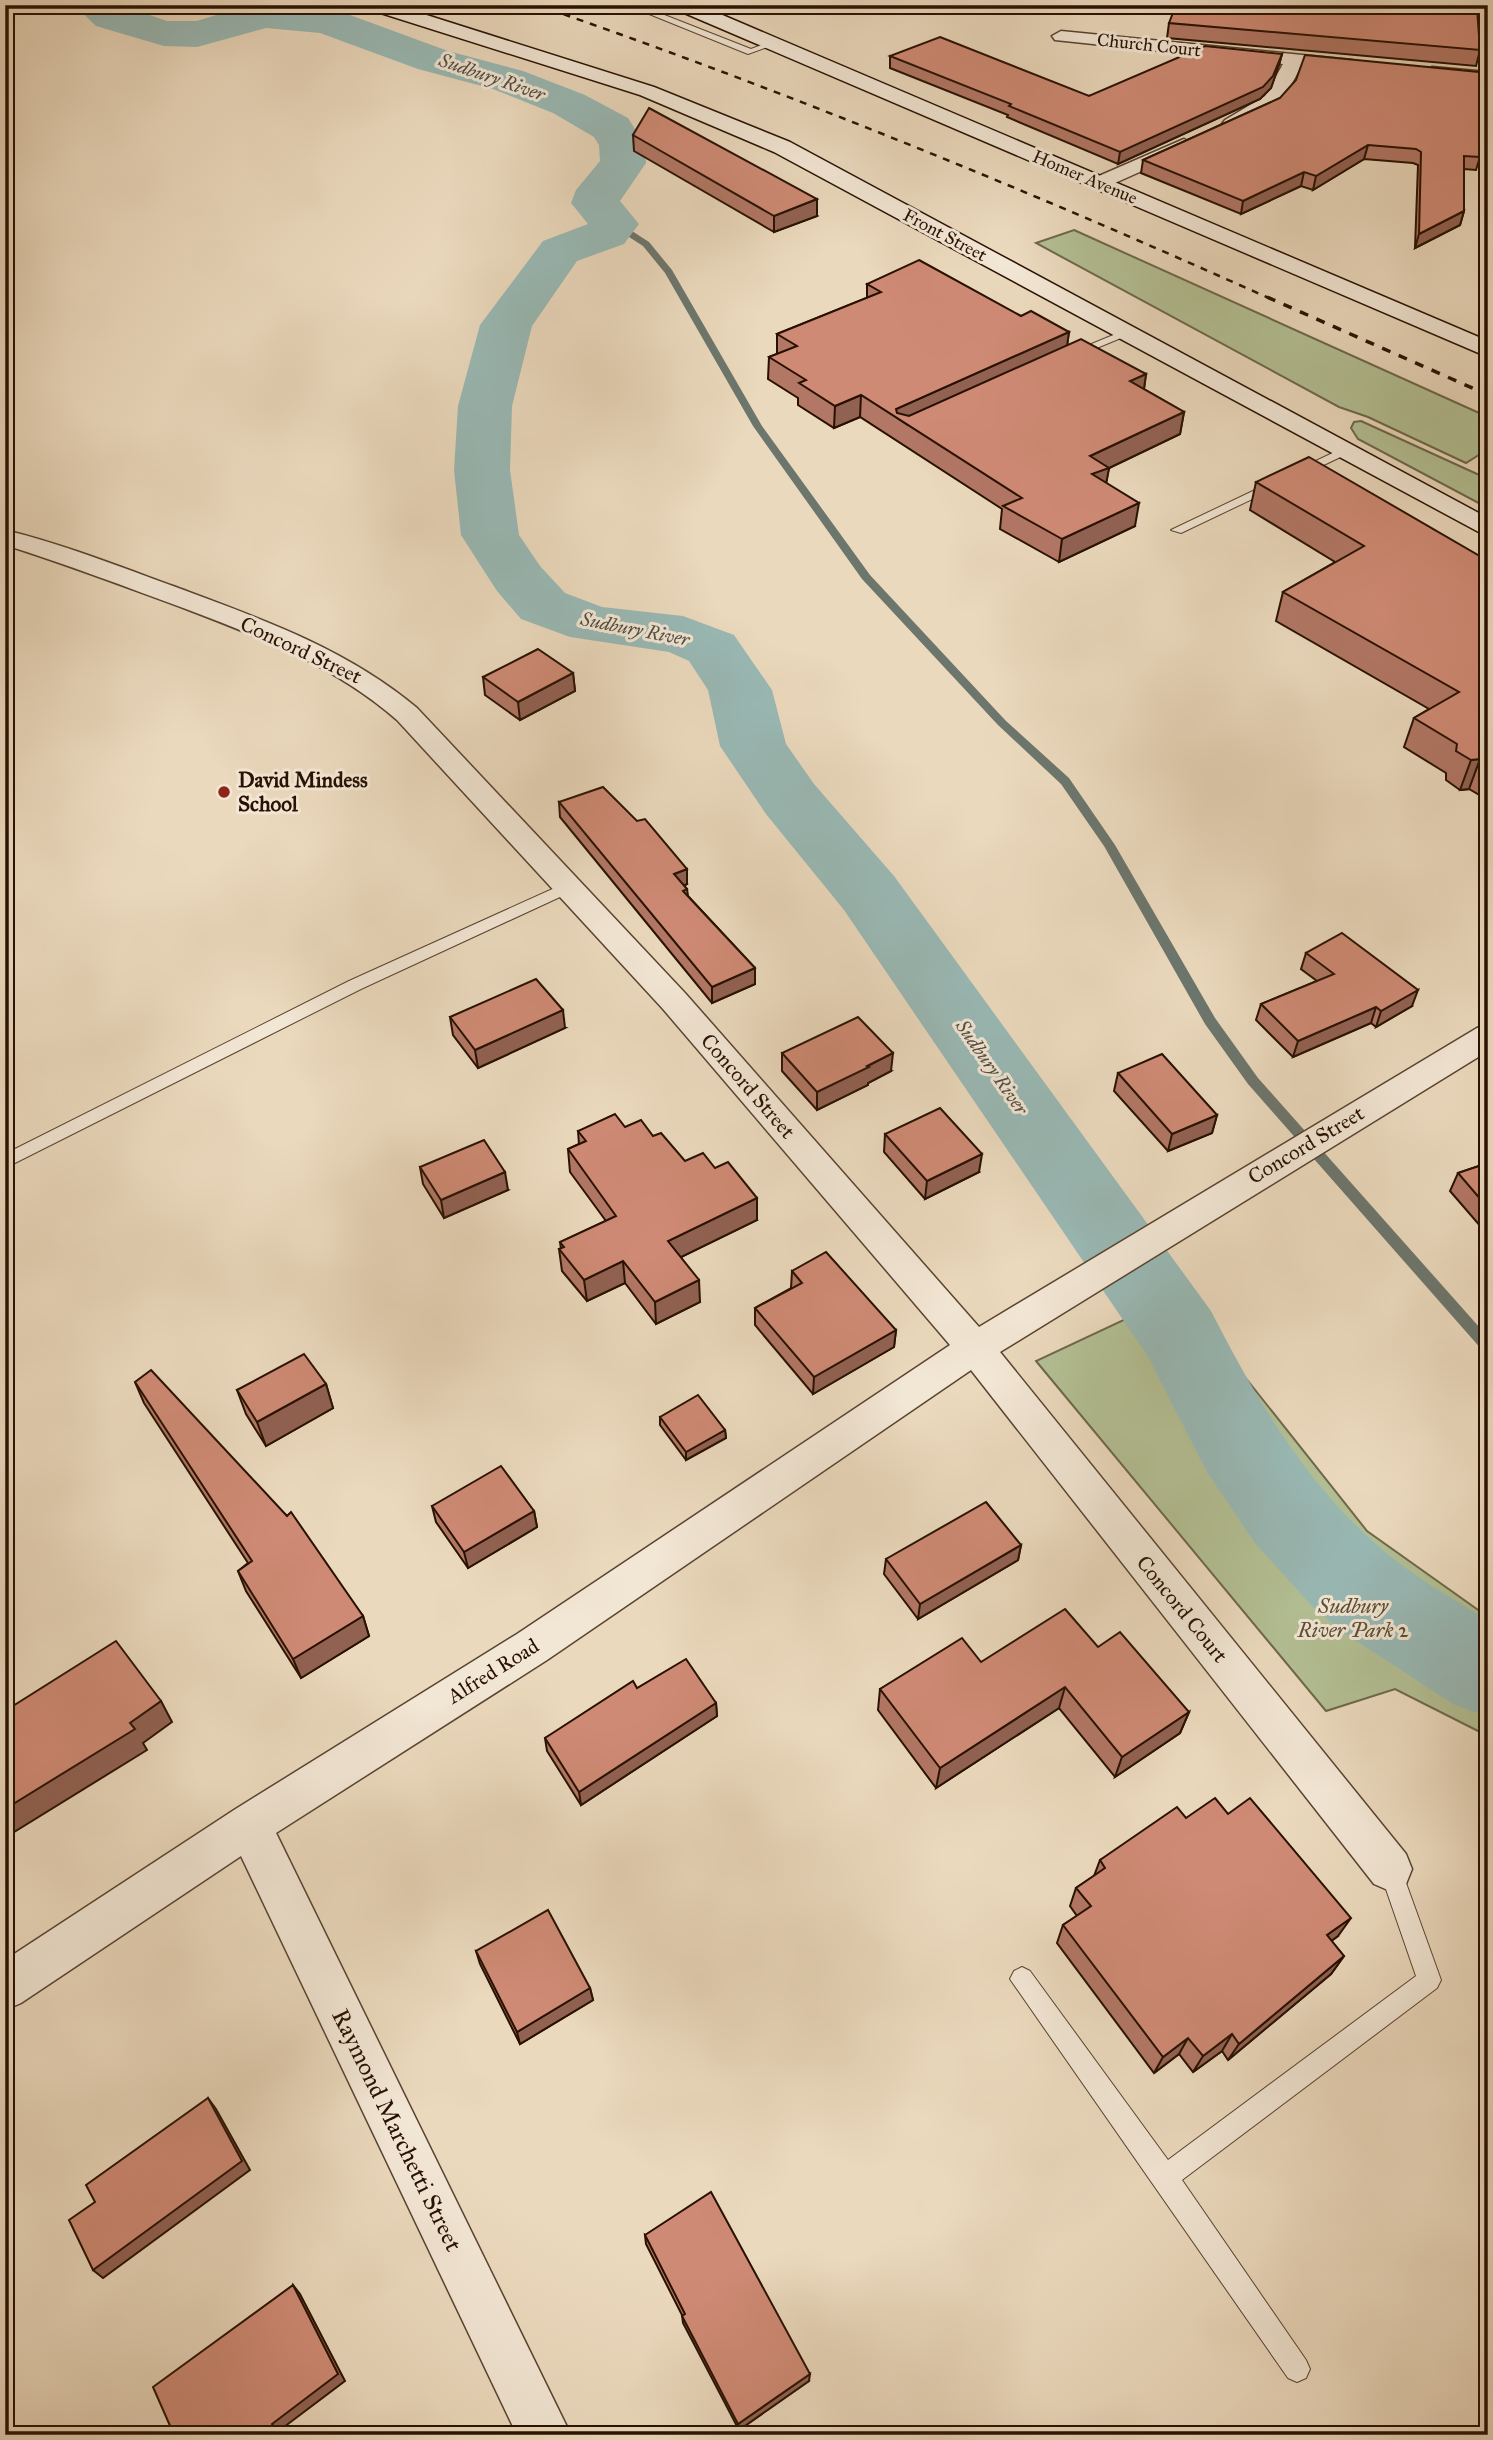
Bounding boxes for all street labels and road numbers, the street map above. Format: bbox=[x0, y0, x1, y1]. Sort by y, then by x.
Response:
street label: Church Court bbox=[1096, 29, 1203, 61]
street label: Homer Avenue bbox=[1029, 145, 1141, 209]
street label: Front Street bbox=[899, 204, 991, 267]
street label: Concord Street bbox=[236, 611, 366, 690]
street label: Concord Street bbox=[695, 1028, 801, 1144]
street label: Concord Street bbox=[1243, 1100, 1369, 1190]
street label: Concord Court bbox=[1131, 1550, 1233, 1668]
street label: Alfred Road bbox=[442, 1632, 544, 1710]
street label: Raymond Marchetti Street bbox=[325, 2004, 469, 2257]

